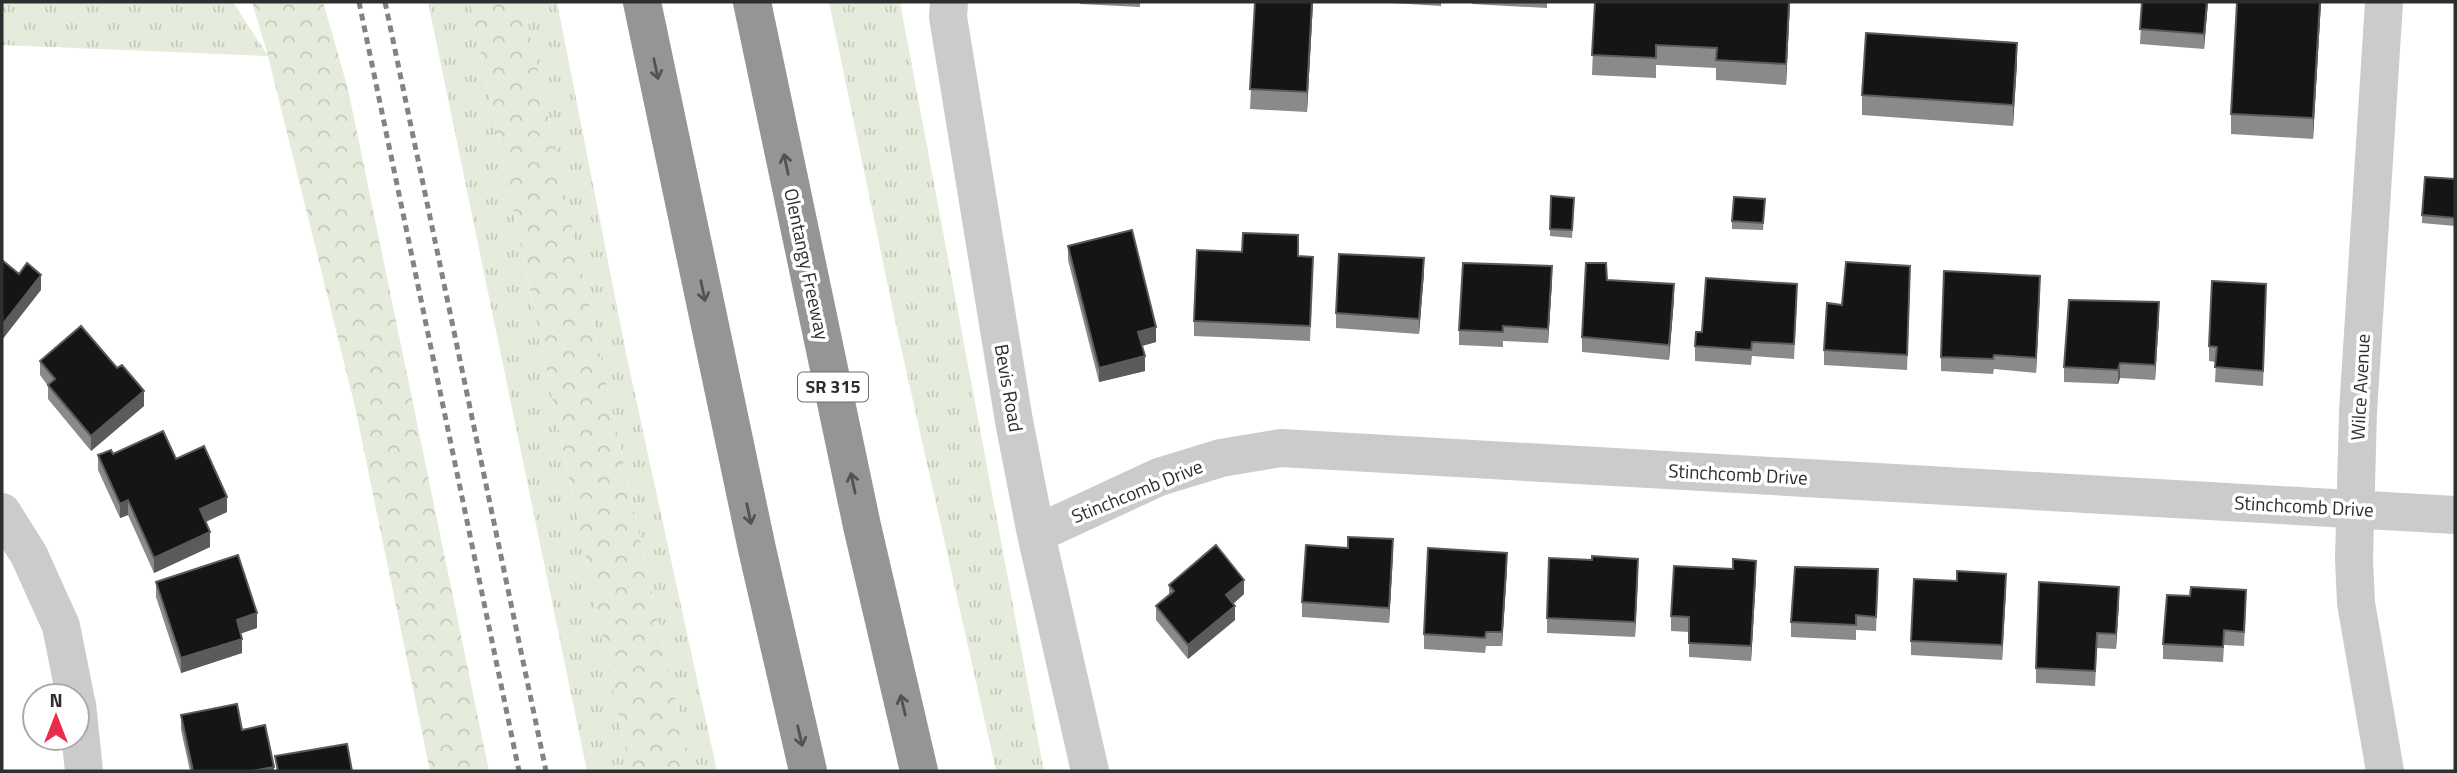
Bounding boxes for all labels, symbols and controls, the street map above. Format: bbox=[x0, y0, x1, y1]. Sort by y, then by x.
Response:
one-way arrow bbox=[649, 57, 663, 80]
one-way arrow bbox=[779, 153, 793, 176]
street label: Olentangy Freeway bbox=[777, 185, 838, 342]
one-way arrow bbox=[696, 279, 710, 302]
street label: Wilce Avenue bbox=[2342, 333, 2377, 441]
street label: Bevis Road bbox=[988, 342, 1031, 434]
road number: SR 315 bbox=[798, 372, 868, 402]
street label: Stinchcomb Drive bbox=[1067, 451, 1207, 530]
street label: Stinchcomb Drive bbox=[1668, 455, 1808, 492]
one-way arrow bbox=[846, 472, 860, 495]
street label: Stinchcomb Drive bbox=[2234, 487, 2374, 524]
one-way arrow bbox=[743, 502, 757, 525]
north arrow bbox=[21, 682, 91, 752]
text: N bbox=[49, 685, 63, 714]
one-way arrow bbox=[896, 694, 910, 717]
one-way arrow bbox=[794, 724, 807, 747]

